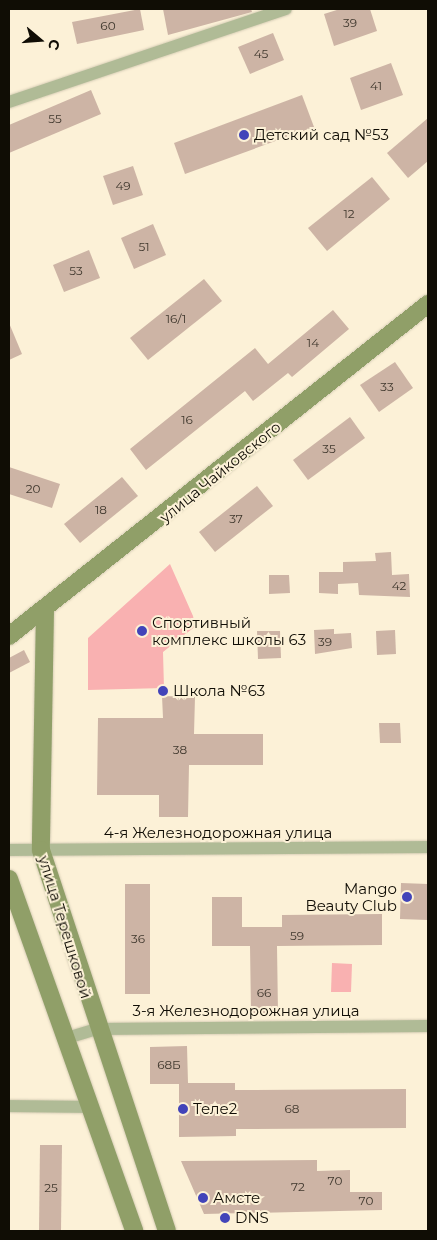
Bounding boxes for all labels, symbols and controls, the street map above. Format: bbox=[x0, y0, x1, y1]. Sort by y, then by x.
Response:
north arrow bbox=[15, 15, 65, 65]
house number: 39 bbox=[343, 16, 357, 30]
house number: 60 bbox=[100, 19, 116, 33]
text: С bbox=[44, 37, 64, 52]
house number: 45 bbox=[254, 47, 268, 61]
house number: 41 bbox=[370, 79, 382, 93]
house number: 55 bbox=[48, 112, 62, 126]
place label: Детский сад №53 bbox=[254, 126, 389, 144]
marker: Детский сад №53 bbox=[238, 129, 250, 141]
house number: 49 bbox=[115, 179, 131, 193]
house number: 12 bbox=[343, 207, 355, 221]
house number: 51 bbox=[138, 240, 150, 254]
house number: 53 bbox=[69, 264, 83, 278]
house number: 16/1 bbox=[166, 312, 186, 326]
house number: 14 bbox=[307, 336, 319, 350]
house number: 33 bbox=[380, 380, 394, 394]
house number: 16 bbox=[181, 413, 193, 427]
street label: улица Чайковского bbox=[156, 418, 284, 526]
house number: 35 bbox=[322, 442, 336, 456]
house number: 20 bbox=[26, 482, 40, 496]
house number: 18 bbox=[95, 503, 107, 517]
house number: 37 bbox=[229, 512, 243, 526]
house number: 42 bbox=[392, 579, 406, 593]
place label: Спортивный комплекс школы 63 bbox=[152, 613, 306, 648]
marker: Спортивный комплекс школы 63 bbox=[136, 625, 148, 637]
house number: 39 bbox=[318, 635, 332, 649]
place label: Школа №63 bbox=[173, 682, 265, 700]
marker: Школа №63 bbox=[157, 685, 169, 697]
house number: 38 bbox=[173, 743, 187, 757]
street label: 4-я Железнодорожная улица bbox=[104, 824, 332, 842]
street label: улица Терешковой bbox=[35, 853, 95, 1001]
place label: Mango Beauty Club bbox=[305, 879, 397, 914]
marker: Mango Beauty Club bbox=[401, 891, 413, 903]
house number: 59 bbox=[290, 929, 304, 943]
house number: 36 bbox=[131, 932, 145, 946]
house number: 66 bbox=[257, 986, 271, 1000]
street label: 3-я Железнодорожная улица bbox=[132, 1002, 360, 1020]
house number: 68Б bbox=[157, 1058, 181, 1072]
place label: Теле2 bbox=[193, 1100, 237, 1118]
house number: 68 bbox=[285, 1102, 299, 1116]
marker: Теле2 bbox=[177, 1103, 189, 1115]
house number: 70 bbox=[328, 1174, 342, 1188]
house number: 72 bbox=[291, 1180, 305, 1194]
house number: 25 bbox=[44, 1181, 58, 1195]
place label: Амсте bbox=[213, 1189, 260, 1207]
marker: Амсте bbox=[197, 1192, 209, 1204]
house number: 70 bbox=[359, 1194, 373, 1208]
place label: DNS bbox=[235, 1209, 269, 1227]
marker: DNS bbox=[219, 1212, 231, 1224]

